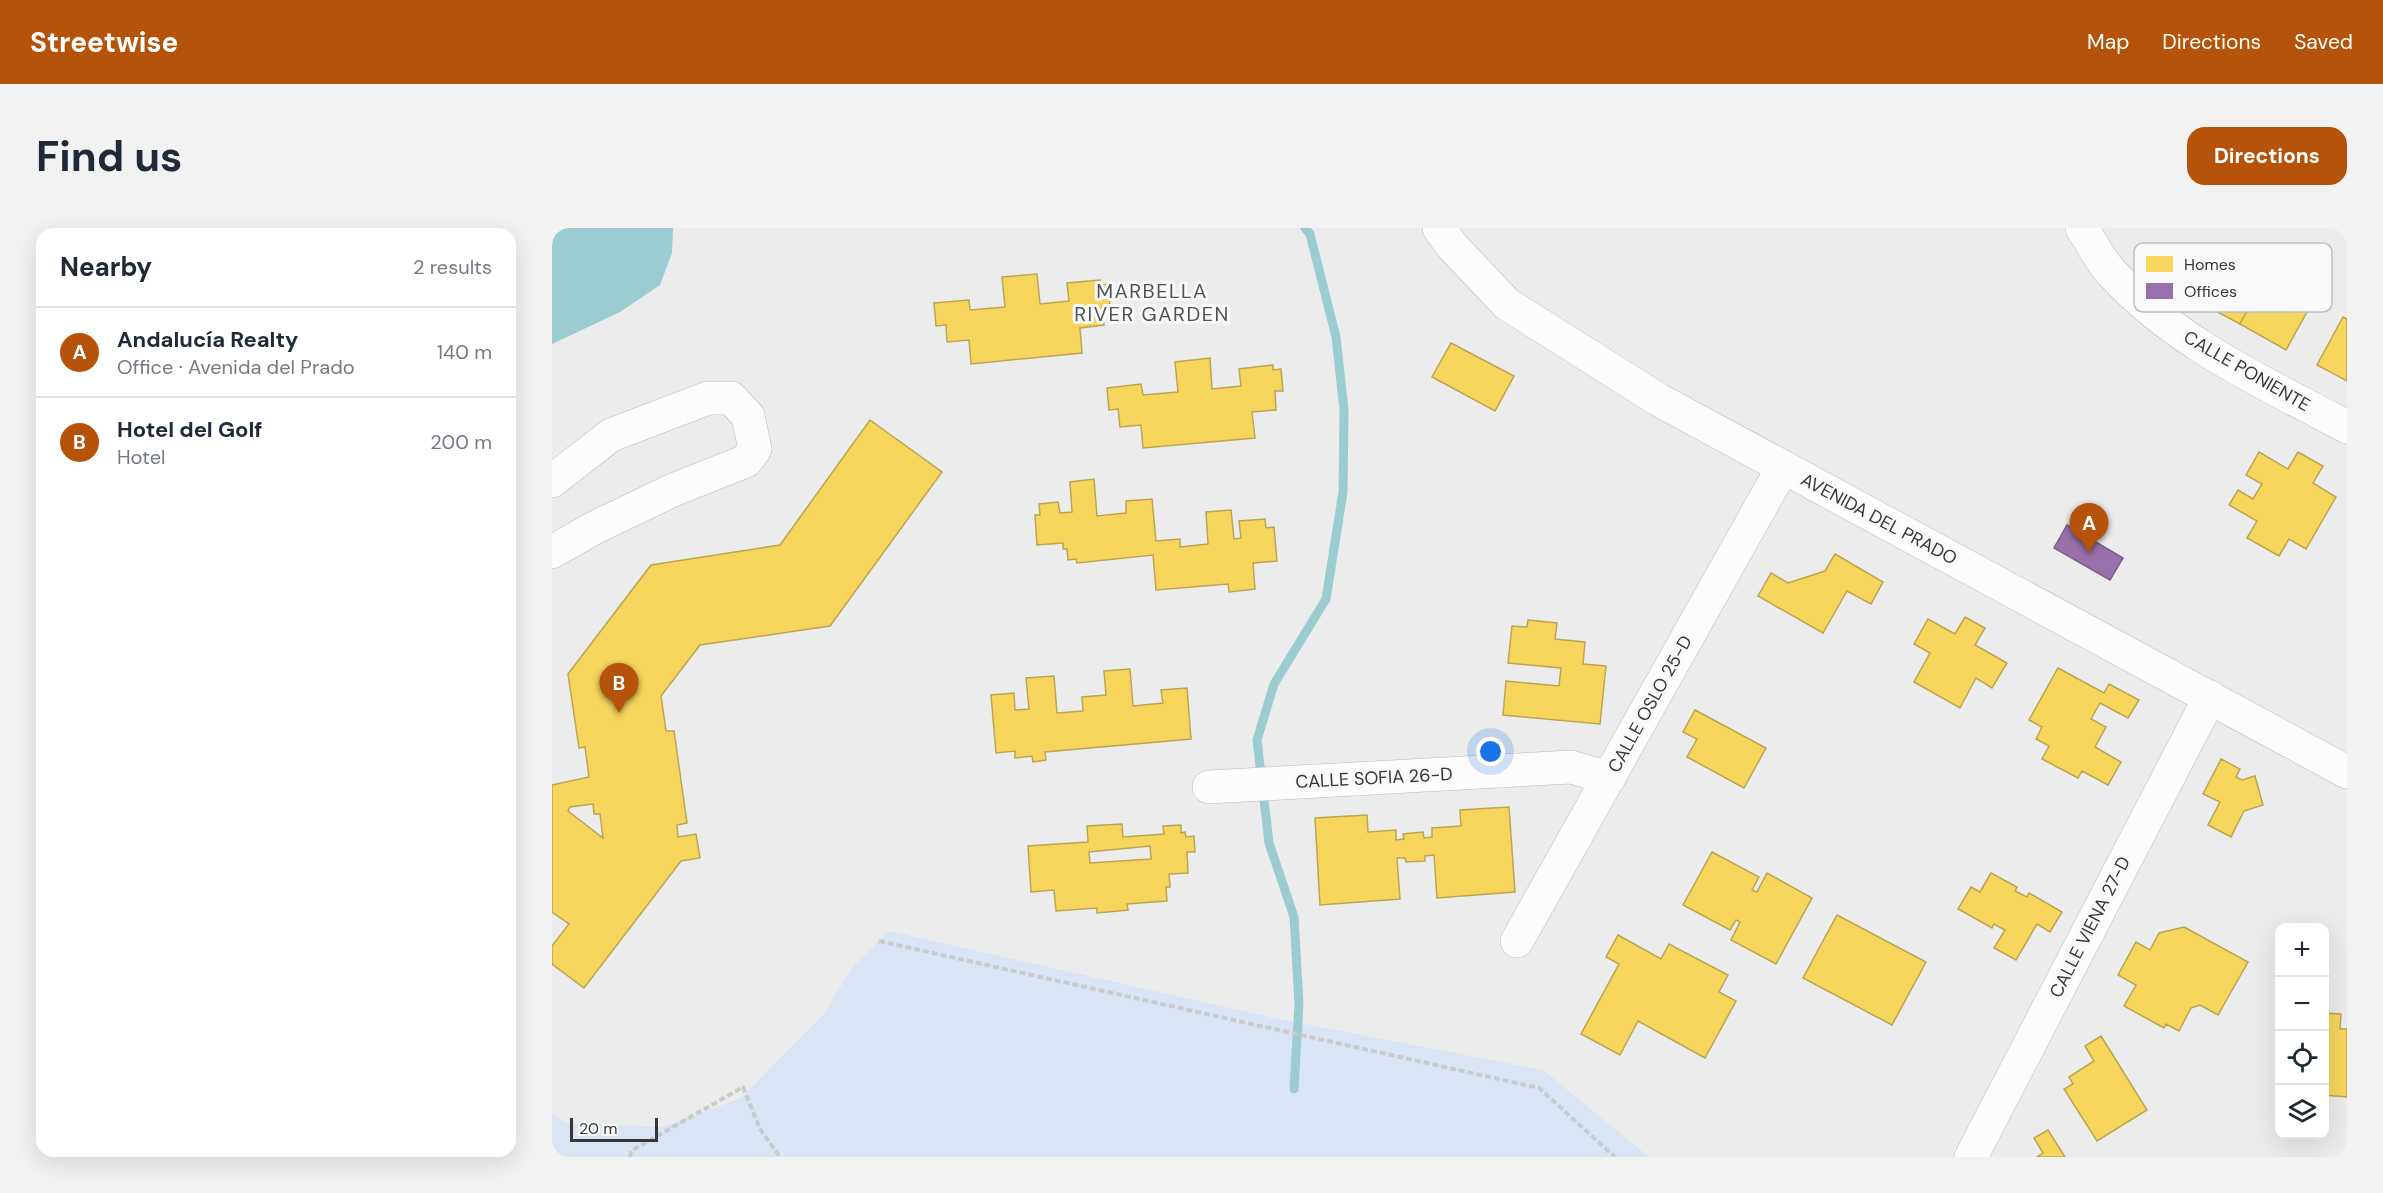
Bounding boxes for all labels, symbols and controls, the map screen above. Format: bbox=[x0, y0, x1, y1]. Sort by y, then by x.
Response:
text: Streetwise bbox=[30, 24, 178, 61]
text: Map bbox=[2087, 28, 2129, 56]
text: Directions bbox=[2162, 28, 2261, 56]
text: Saved bbox=[2294, 28, 2353, 56]
button: Directions bbox=[2187, 127, 2347, 185]
text: Find us bbox=[36, 129, 182, 184]
legend bbox=[2134, 243, 2332, 312]
text: Nearby bbox=[60, 250, 152, 284]
text: 2 results bbox=[413, 254, 492, 280]
text: Homes bbox=[2184, 254, 2236, 275]
district label: MARBELLA RIVER GARDEN bbox=[1074, 278, 1230, 327]
text: Offices bbox=[2184, 281, 2237, 302]
text: Andalucía Realty bbox=[117, 325, 298, 354]
street label: CALLE PONIENTE bbox=[2179, 325, 2315, 417]
text: A bbox=[72, 339, 87, 365]
text: 140 m bbox=[437, 339, 492, 365]
text: Office · Avenida del Prado bbox=[117, 354, 355, 380]
text: Hotel del Golf bbox=[117, 415, 263, 444]
text: B bbox=[73, 429, 86, 455]
text: 200 m bbox=[430, 429, 492, 455]
text: Hotel bbox=[117, 444, 165, 470]
street label: AVENIDA DEL PRADO bbox=[1797, 468, 1961, 570]
pin: A bbox=[2070, 504, 2108, 553]
street label: CALLE OSLO 25-D bbox=[1602, 631, 1698, 777]
pin: B bbox=[600, 664, 638, 713]
your location bbox=[1476, 737, 1505, 766]
street label: CALLE SOFIA 26-D bbox=[1295, 762, 1453, 794]
street label: CALLE VIENA 27-D bbox=[2044, 852, 2136, 1002]
map controls bbox=[2275, 923, 2329, 1139]
button: + bbox=[2275, 923, 2329, 977]
button: − bbox=[2275, 977, 2329, 1031]
button: locate bbox=[2275, 1031, 2329, 1085]
button: layers bbox=[2275, 1085, 2329, 1139]
scale bar bbox=[570, 1115, 658, 1142]
text: 20 m bbox=[579, 1118, 618, 1139]

